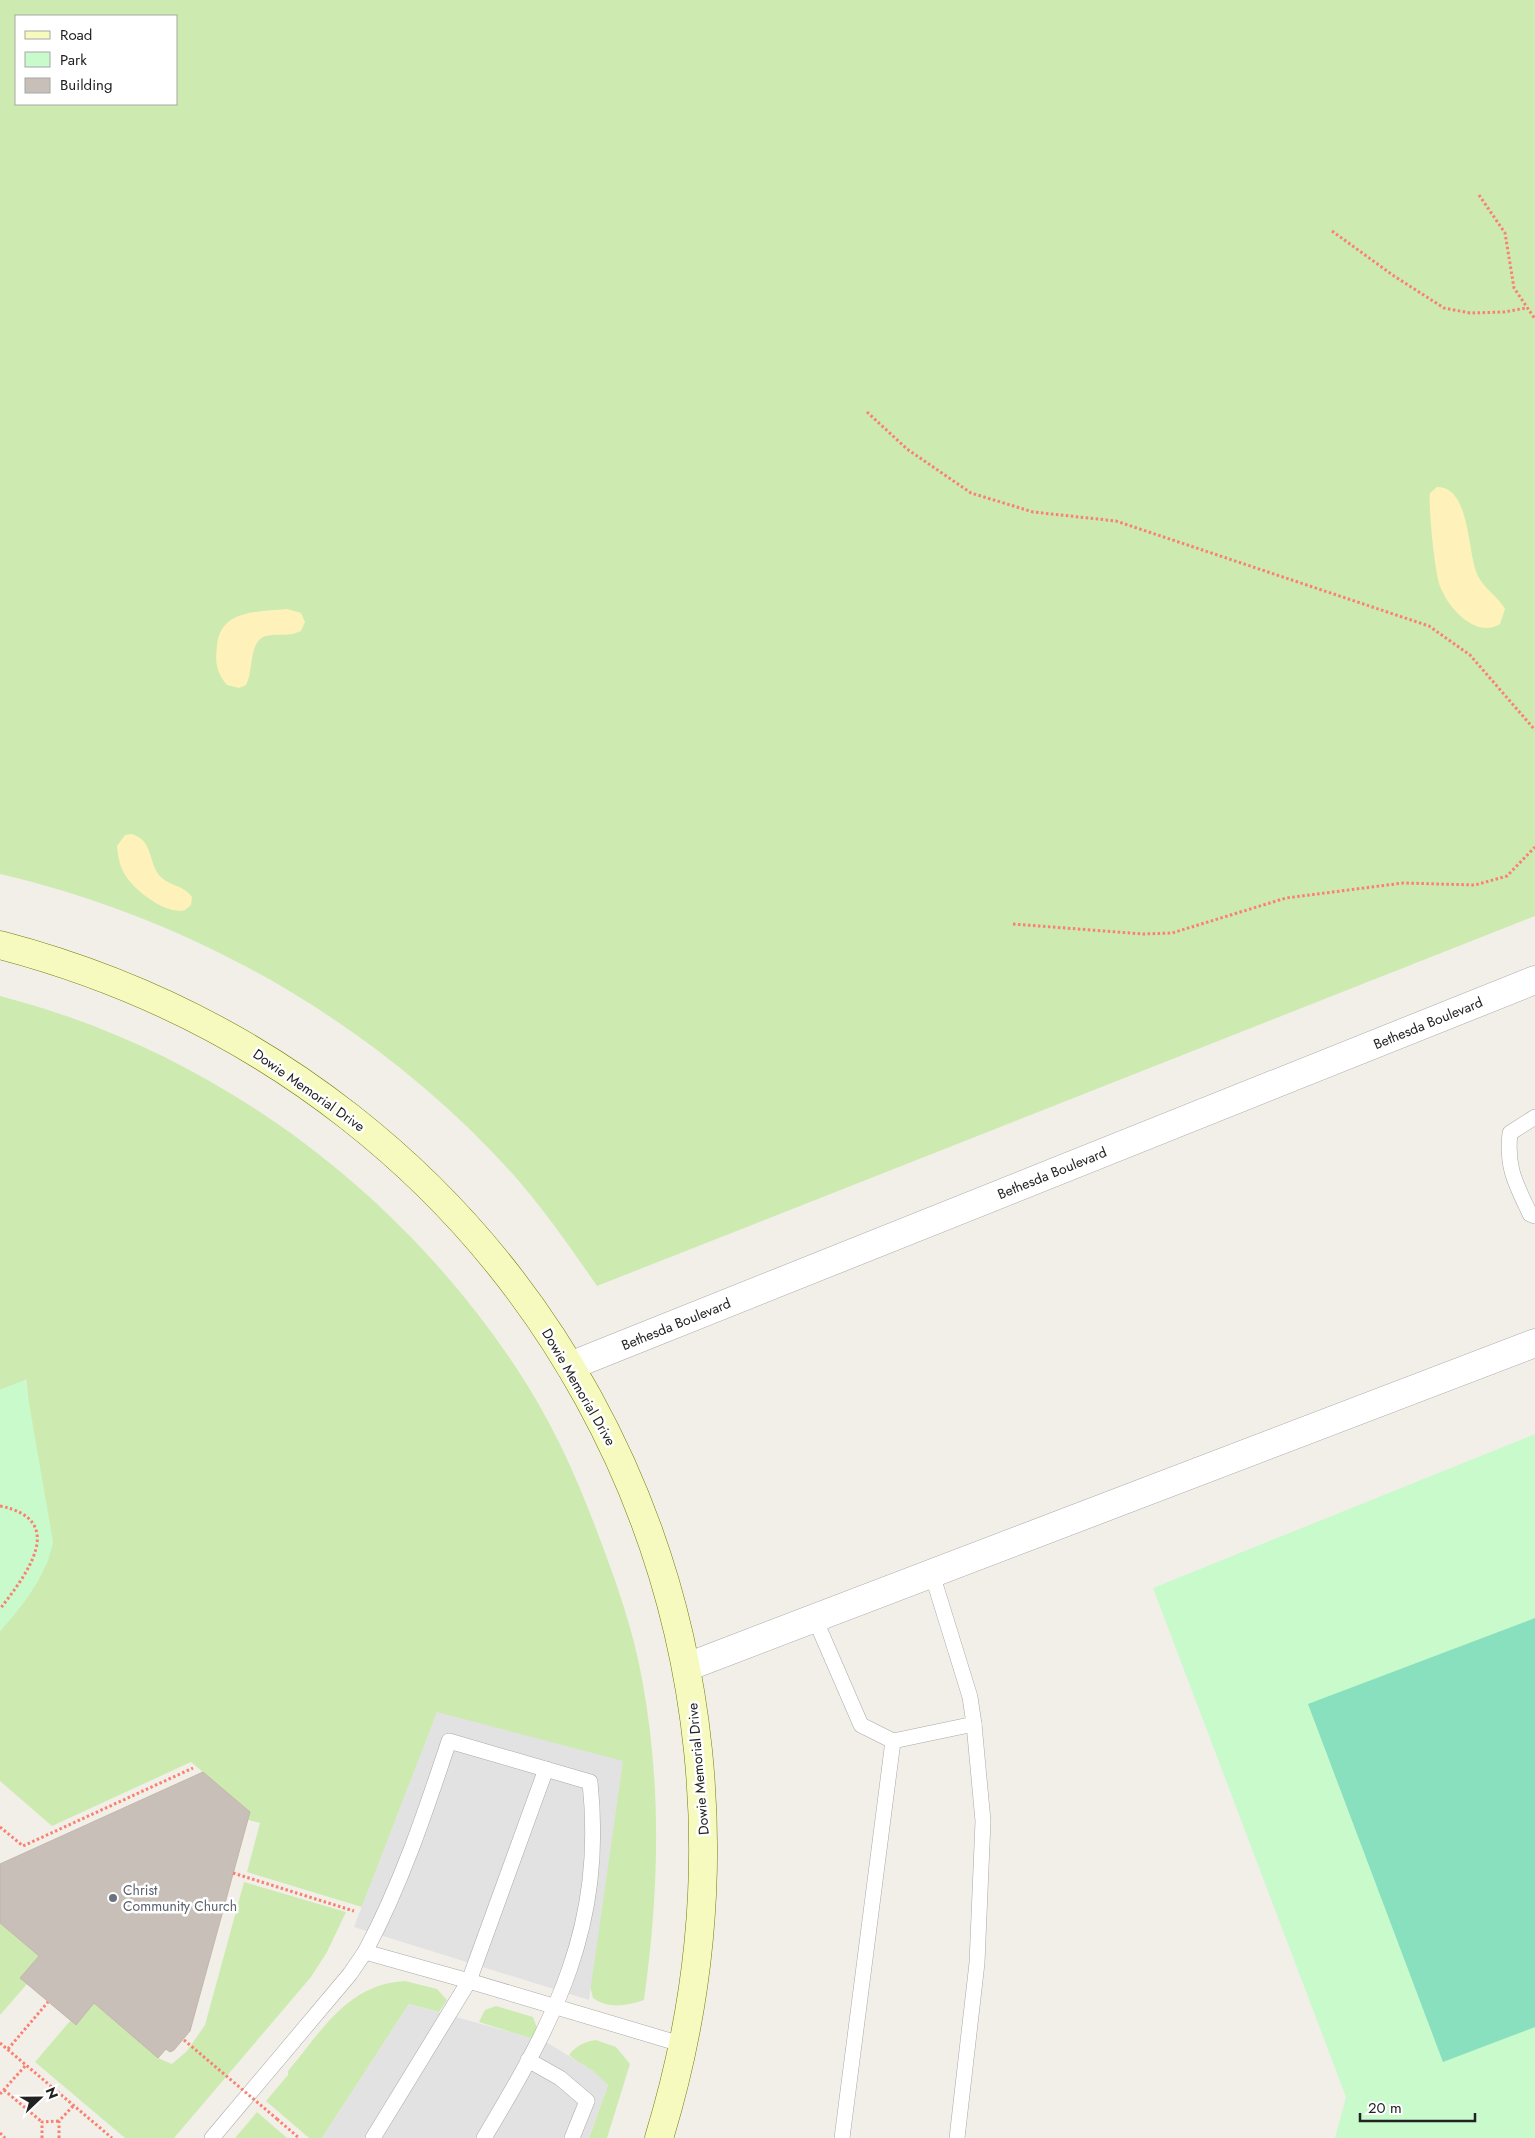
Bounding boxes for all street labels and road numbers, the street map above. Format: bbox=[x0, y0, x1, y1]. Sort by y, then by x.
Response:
street label: Bethesda Boulevard bbox=[1370, 992, 1486, 1054]
street label: Dowie Memorial Drive bbox=[249, 1044, 369, 1136]
street label: Bethesda Boulevard bbox=[994, 1142, 1110, 1204]
street label: Bethesda Boulevard bbox=[618, 1293, 734, 1355]
street label: Dowie Memorial Drive bbox=[537, 1325, 621, 1449]
street label: Dowie Memorial Drive bbox=[682, 1702, 714, 1836]

